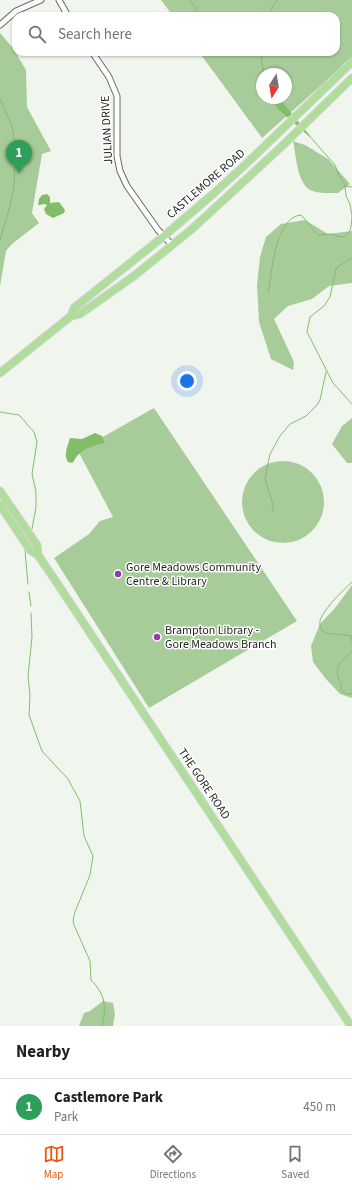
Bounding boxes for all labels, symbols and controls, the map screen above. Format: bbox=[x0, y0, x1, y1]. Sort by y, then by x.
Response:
search box bbox=[12, 12, 340, 56]
icon: search bbox=[26, 23, 48, 45]
text: Search here bbox=[58, 24, 132, 45]
north arrow bbox=[256, 68, 292, 104]
street label: JULIAN DRIVE bbox=[97, 95, 117, 165]
pin: 1 bbox=[6, 140, 32, 173]
street label: CASTLEMORE ROAD bbox=[163, 145, 249, 223]
your location bbox=[177, 371, 197, 391]
place label: Gore Meadows Community Centre & Library bbox=[126, 559, 261, 590]
marker: Gore Meadows Community Centre & Library bbox=[113, 569, 123, 579]
place label: Brampton Library - Gore Meadows Branch bbox=[165, 622, 277, 653]
marker: Brampton Library - Gore Meadows Branch bbox=[152, 632, 162, 642]
street label: THE GORE ROAD bbox=[174, 745, 234, 823]
text: Nearby bbox=[16, 1040, 70, 1064]
text: Castlemore Park bbox=[54, 1087, 163, 1108]
text: 1 bbox=[26, 1098, 32, 1116]
text: 450 m bbox=[303, 1098, 336, 1116]
text: Park bbox=[54, 1108, 78, 1126]
tab: Map bbox=[43, 1143, 65, 1182]
tab: Directions bbox=[150, 1143, 196, 1182]
tab: Saved bbox=[281, 1143, 309, 1182]

